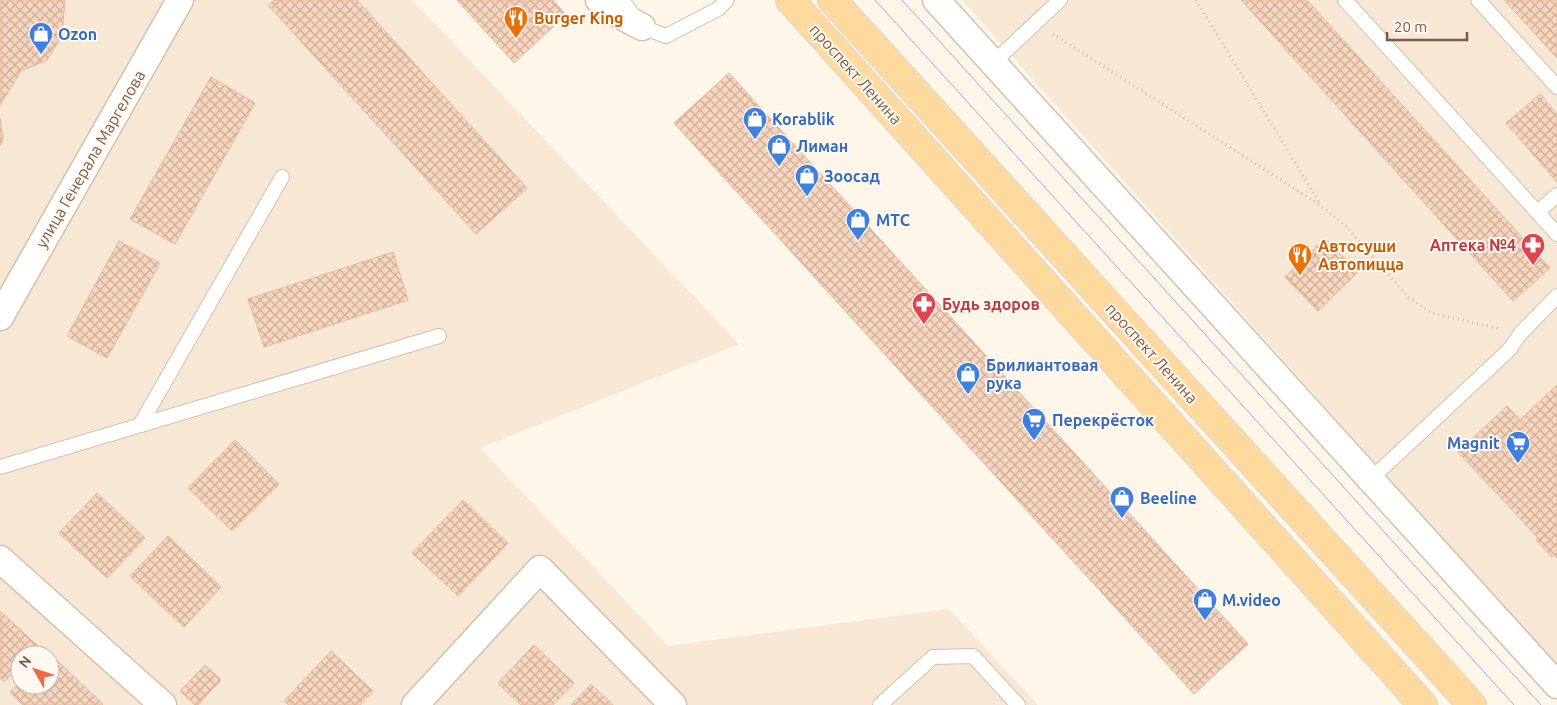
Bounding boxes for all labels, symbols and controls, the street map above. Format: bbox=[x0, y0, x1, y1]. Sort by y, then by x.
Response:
restaurant icon: Burger King bbox=[503, 5, 529, 39]
place label: Burger King bbox=[534, 9, 624, 27]
scale bar bbox=[1387, 10, 1467, 42]
text: 20 m bbox=[1394, 18, 1427, 35]
street label: проспект Ленина bbox=[806, 20, 906, 128]
shop icon: Ozon bbox=[28, 21, 54, 55]
place label: Ozon bbox=[58, 25, 97, 43]
street label: улица Генерала Маргелова bbox=[32, 67, 148, 251]
shop icon: Korablik bbox=[742, 106, 768, 140]
place label: Korablik bbox=[772, 110, 835, 128]
shop icon: Лиман bbox=[766, 133, 792, 167]
place label: Лиман bbox=[796, 137, 848, 155]
shop icon: Зоосад bbox=[794, 163, 820, 197]
place label: Зоосад bbox=[824, 167, 880, 185]
shop icon: МТС bbox=[845, 207, 871, 241]
place label: МТС bbox=[876, 211, 910, 229]
pharmacy icon: Аптека №4 bbox=[1520, 232, 1546, 266]
place label: Аптека №4 bbox=[1430, 236, 1516, 254]
place label: Автосуши Автопицца bbox=[1318, 237, 1404, 273]
restaurant icon: Автосуши Автопицца bbox=[1287, 242, 1313, 276]
pharmacy icon: Будь здоров bbox=[911, 291, 937, 325]
place label: Будь здоров bbox=[942, 295, 1040, 313]
street label: проспект Ленина bbox=[1102, 299, 1202, 407]
place label: Брилиантовая рука bbox=[986, 356, 1098, 392]
shop icon: Брилиантовая рука bbox=[955, 361, 981, 395]
supermarket icon: Перекрёсток bbox=[1021, 407, 1047, 441]
place label: Перекрёсток bbox=[1052, 411, 1154, 429]
supermarket icon: Magnit bbox=[1505, 430, 1531, 464]
place label: Magnit bbox=[1447, 434, 1500, 452]
shop icon: Beeline bbox=[1109, 485, 1135, 519]
place label: Beeline bbox=[1140, 489, 1197, 507]
shop icon: M.video bbox=[1192, 587, 1218, 621]
place label: M.video bbox=[1222, 591, 1281, 609]
north arrow bbox=[10, 645, 60, 695]
text: N bbox=[15, 653, 34, 671]

